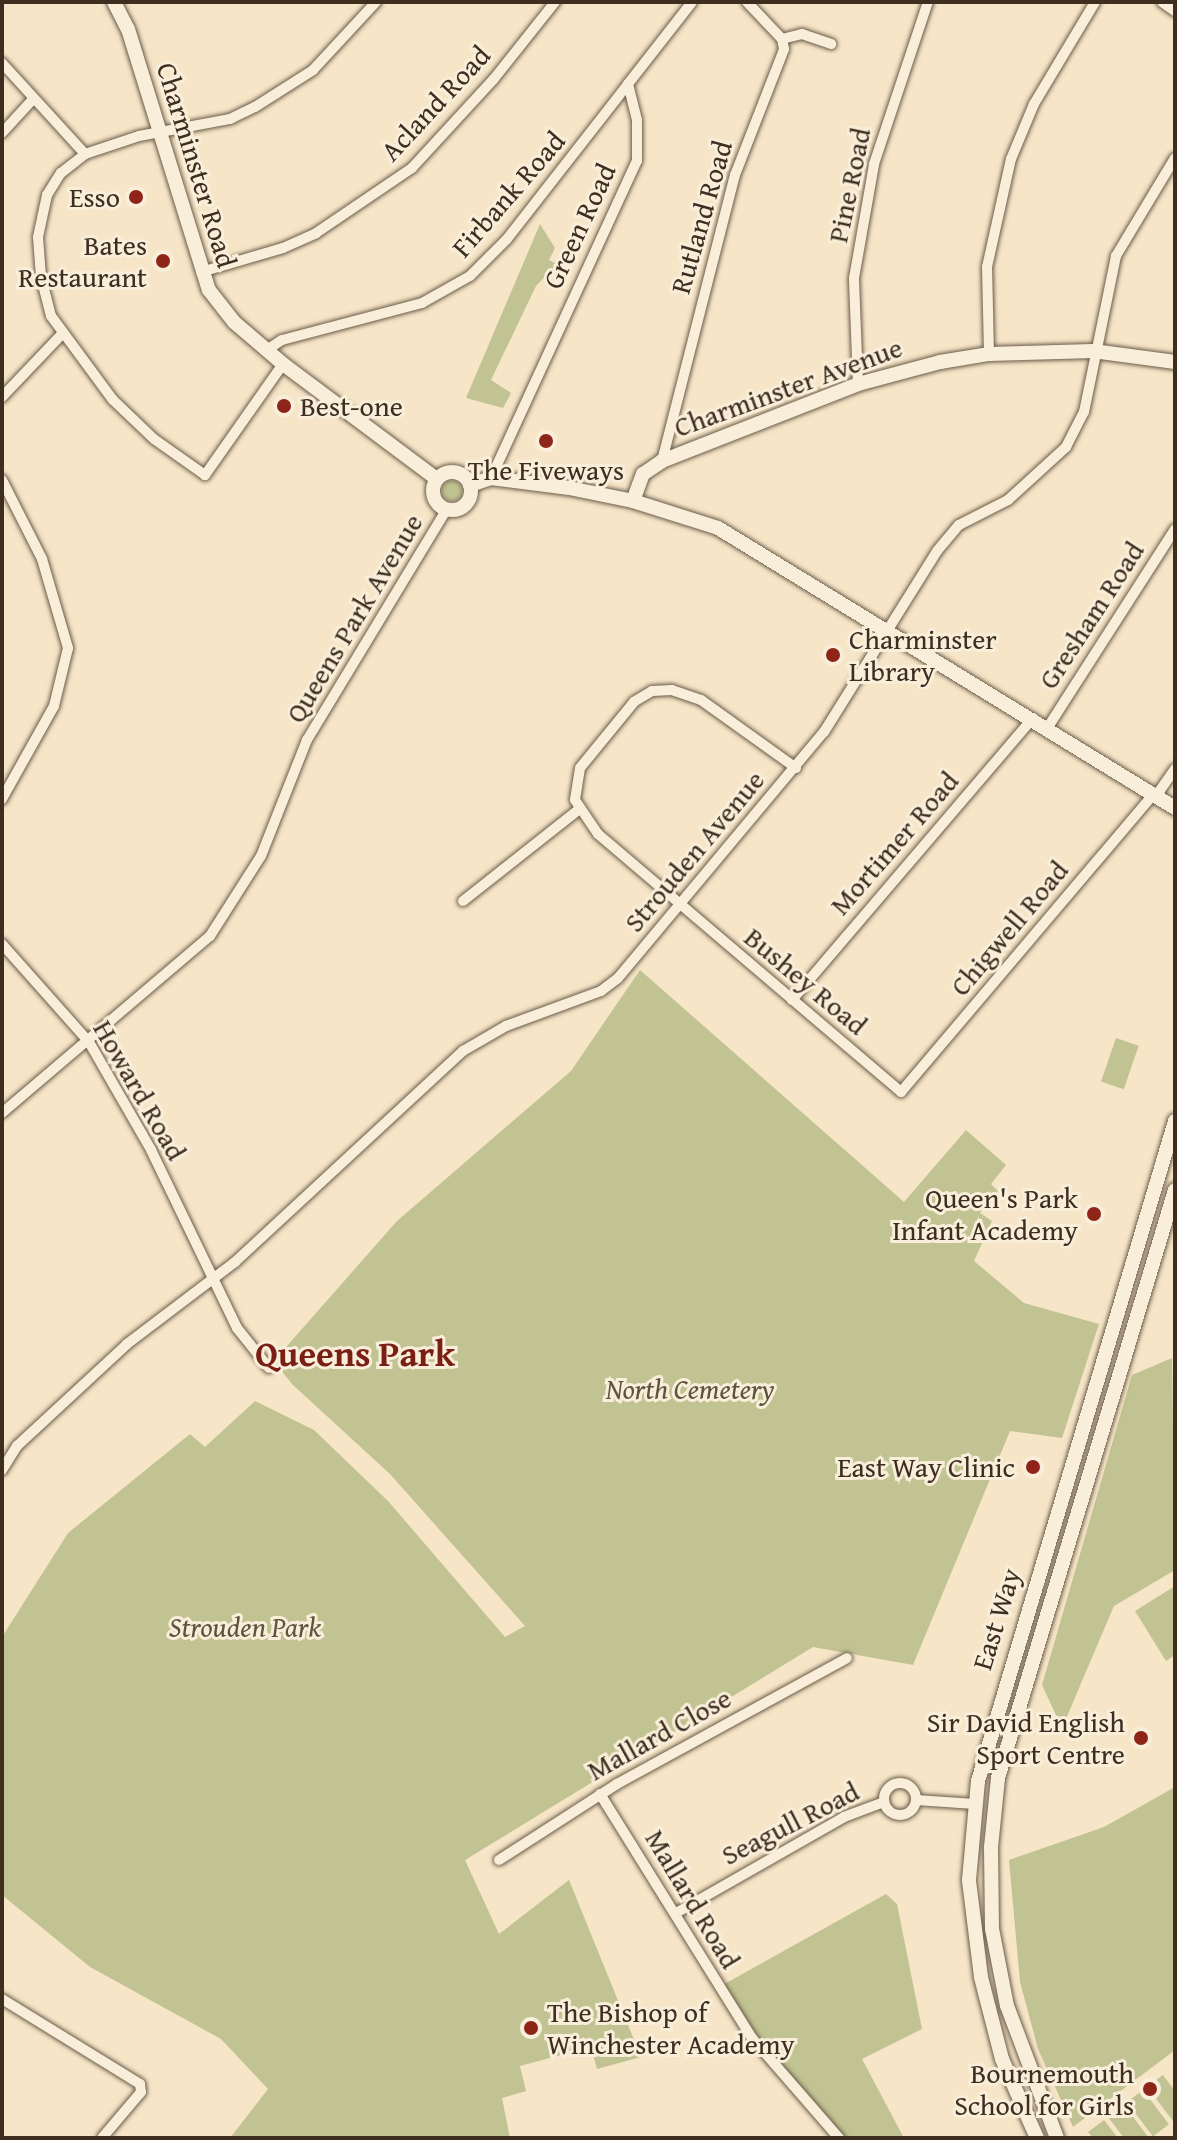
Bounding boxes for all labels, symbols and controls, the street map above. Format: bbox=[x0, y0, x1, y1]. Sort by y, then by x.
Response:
street label: Acland Road bbox=[373, 38, 497, 168]
street label: Charminster Road bbox=[150, 58, 244, 272]
street label: Firbank Road bbox=[444, 124, 572, 264]
street label: Pine Road bbox=[820, 125, 878, 245]
street label: Rutland Road bbox=[663, 137, 739, 297]
street label: Green Road bbox=[535, 158, 623, 294]
place label: Esso bbox=[69, 180, 120, 214]
marker: Esso bbox=[127, 188, 145, 206]
place label: Bates Restaurant bbox=[18, 228, 147, 294]
marker: Bates Restaurant bbox=[154, 252, 172, 270]
street label: Charminster Avenue bbox=[669, 330, 907, 444]
place label: Best-one bbox=[300, 389, 403, 423]
marker: Best-one bbox=[275, 397, 293, 415]
marker: The Fiveways bbox=[537, 432, 555, 450]
place label: The Fiveways bbox=[468, 453, 624, 487]
street label: Queens Park Avenue bbox=[278, 507, 430, 729]
street label: Gresham Road bbox=[1031, 535, 1151, 695]
place label: Charminster Library bbox=[849, 622, 997, 688]
marker: Charminster Library bbox=[824, 646, 842, 664]
street label: Strouden Avenue bbox=[617, 764, 771, 938]
street label: Mortimer Road bbox=[823, 764, 965, 922]
street label: Chigwell Road bbox=[943, 854, 1075, 1002]
street label: Bushey Road bbox=[738, 920, 874, 1042]
street label: Howard Road bbox=[86, 1014, 194, 1166]
place label: Queen's Park Infant Academy bbox=[892, 1181, 1078, 1247]
marker: Queen's Park Infant Academy bbox=[1085, 1205, 1103, 1223]
district label: Queens Park bbox=[255, 1331, 455, 1375]
park label: North Cemetery bbox=[606, 1372, 774, 1406]
place label: East Way Clinic bbox=[837, 1450, 1015, 1484]
marker: East Way Clinic bbox=[1022, 1456, 1044, 1478]
street label: East Way bbox=[965, 1564, 1027, 1674]
park label: Strouden Park bbox=[169, 1610, 321, 1644]
street label: Mallard Close bbox=[581, 1681, 737, 1787]
place label: Sir David English Sport Centre bbox=[927, 1705, 1125, 1771]
marker: Sir David English Sport Centre bbox=[1132, 1729, 1150, 1747]
street label: Seagull Road bbox=[716, 1774, 864, 1872]
street label: Mallard Road bbox=[638, 1823, 748, 1975]
place label: The Bishop of Winchester Academy bbox=[547, 1995, 795, 2061]
marker: The Bishop of Winchester Academy bbox=[522, 2019, 540, 2037]
place label: Bournemouth School for Girls bbox=[954, 2056, 1134, 2122]
marker: Bournemouth School for Girls bbox=[1141, 2080, 1159, 2098]

